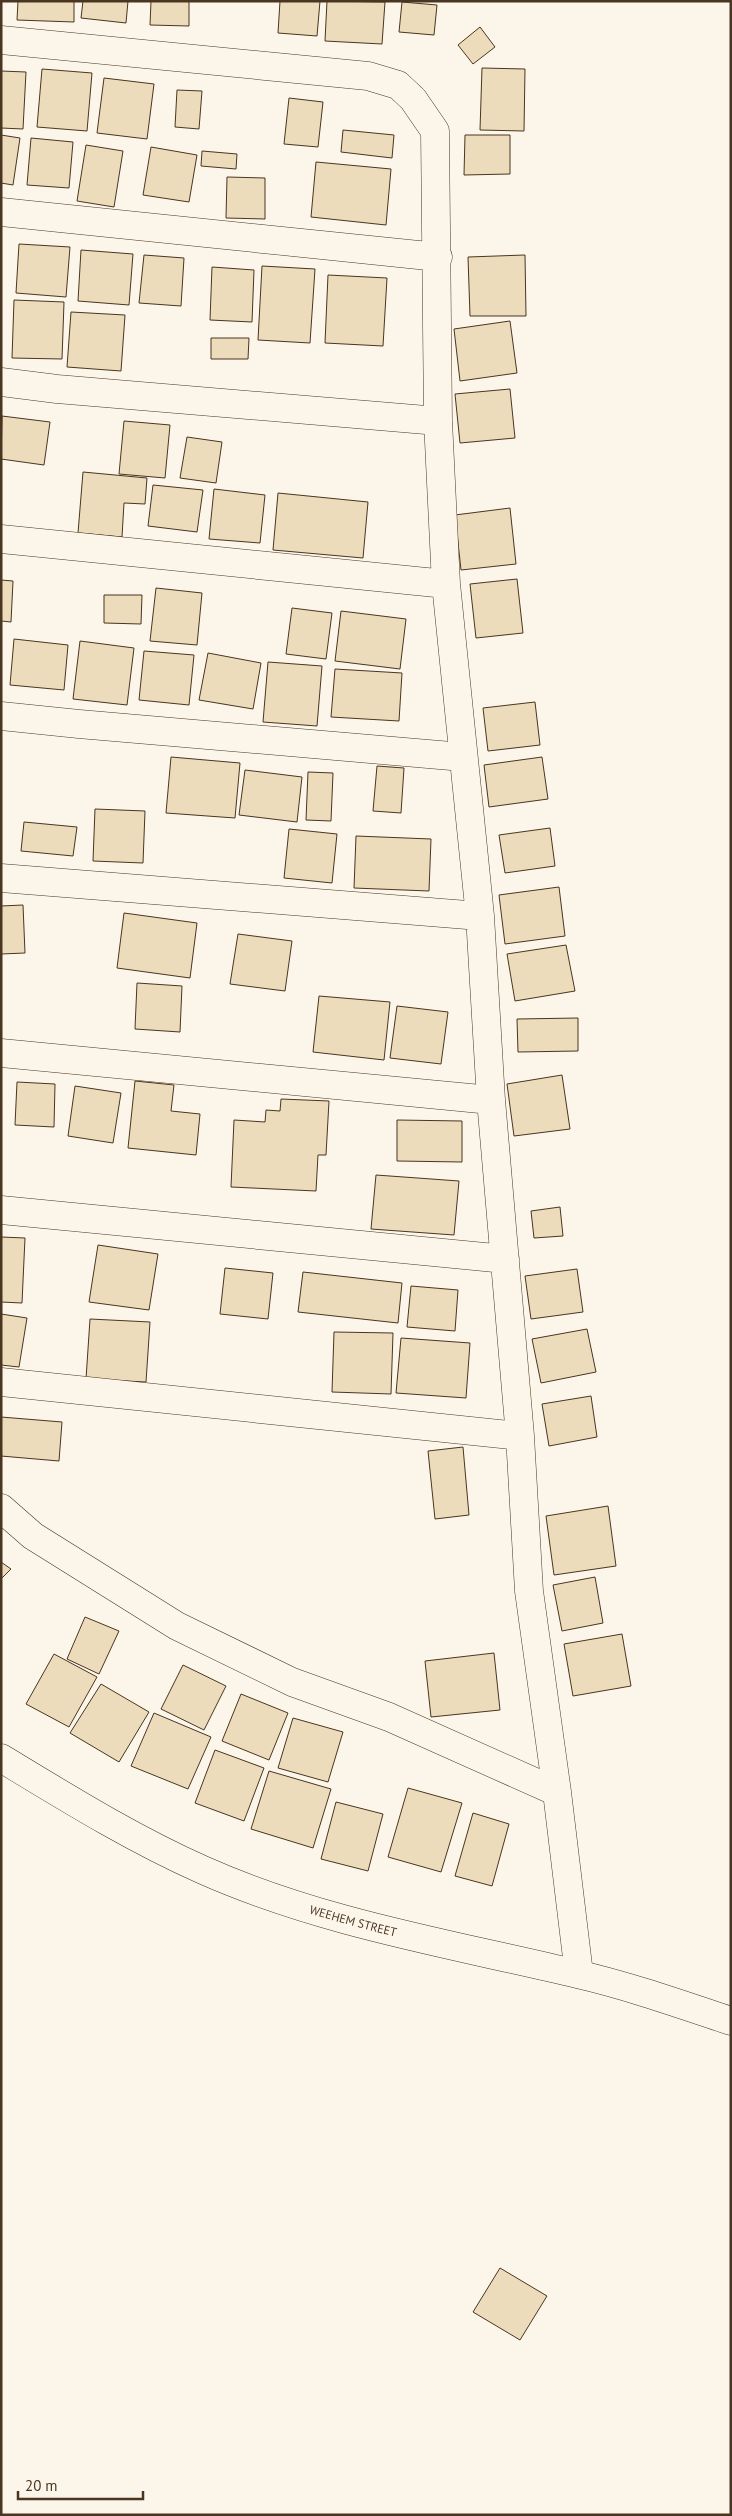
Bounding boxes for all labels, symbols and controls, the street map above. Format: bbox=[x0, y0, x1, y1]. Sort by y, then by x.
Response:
street label: WEEHEM STREET bbox=[308, 1902, 399, 1940]
scale bar bbox=[18, 2468, 142, 2500]
text: 20 m bbox=[25, 2476, 58, 2495]

